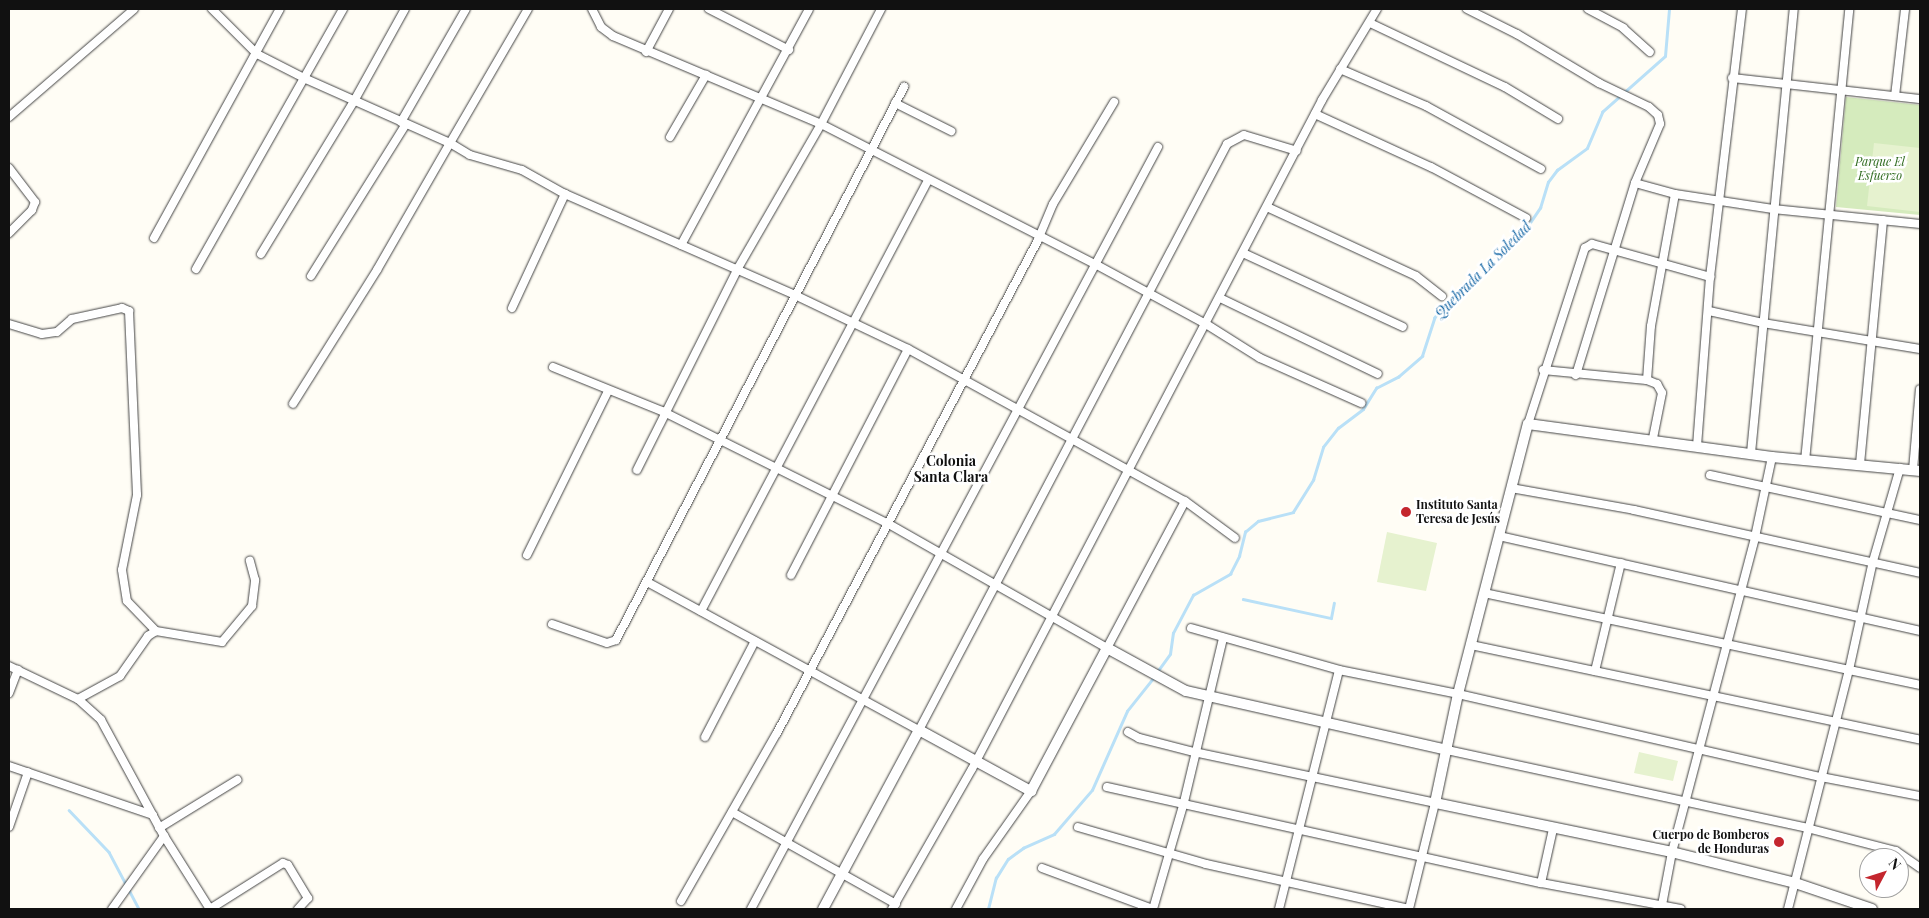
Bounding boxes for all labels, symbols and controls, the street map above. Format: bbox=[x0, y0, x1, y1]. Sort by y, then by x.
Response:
park label: Parque El Esfuerzo bbox=[1855, 155, 1905, 183]
water label: Quebrada La Soledad bbox=[1431, 218, 1535, 322]
district label: Colonia Santa Clara bbox=[914, 453, 988, 486]
place label: Instituto Santa Teresa de Jesús bbox=[1416, 498, 1500, 526]
marker: Instituto Santa Teresa de Jesús bbox=[1400, 506, 1412, 518]
place label: Cuerpo de Bomberos de Honduras bbox=[1652, 828, 1769, 856]
marker: Cuerpo de Bomberos de Honduras bbox=[1773, 836, 1785, 848]
north arrow bbox=[1859, 848, 1909, 898]
text: N bbox=[1885, 854, 1906, 874]

